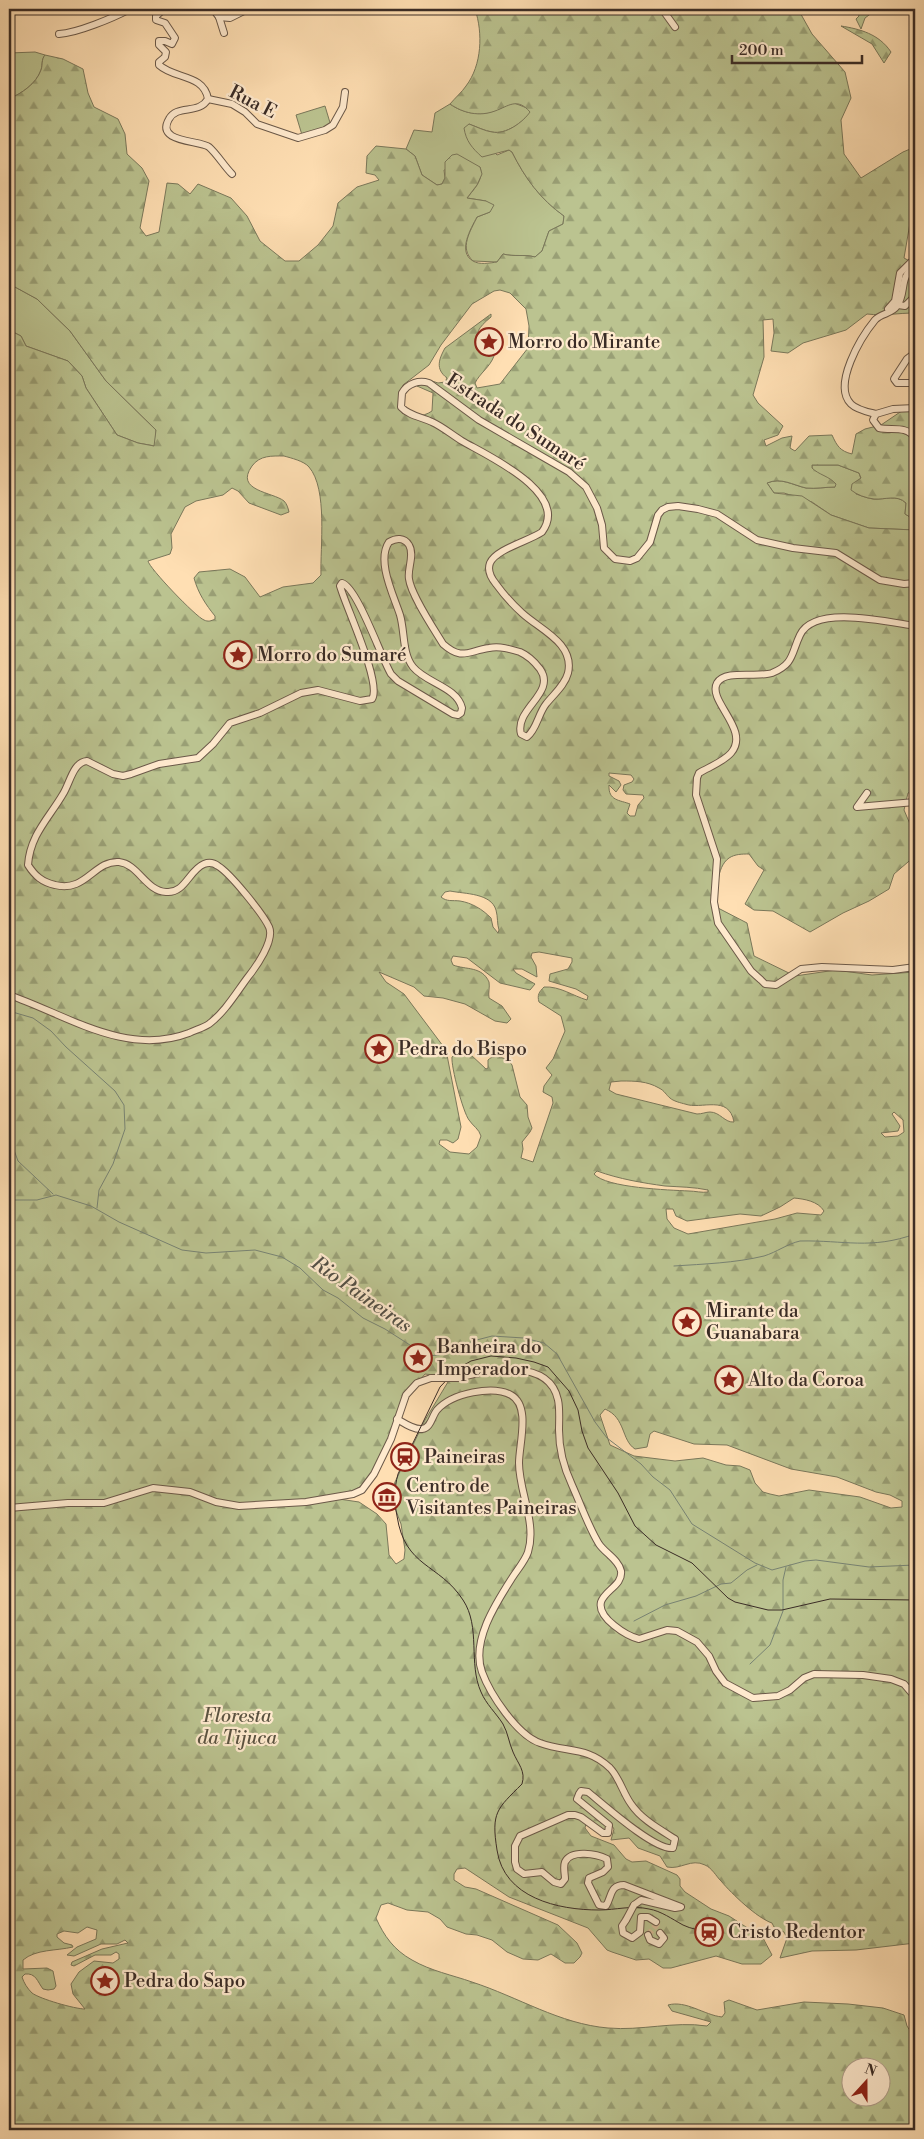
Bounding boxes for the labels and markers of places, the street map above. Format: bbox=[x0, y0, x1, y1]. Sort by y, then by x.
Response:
place icon: Morro do Mirante bbox=[474, 327, 504, 357]
place label: Morro do Mirante bbox=[508, 330, 660, 354]
place icon: Morro do Sumaré bbox=[223, 640, 253, 670]
place label: Morro do Sumaré bbox=[257, 643, 407, 667]
place icon: Pedra do Bispo bbox=[364, 1034, 394, 1064]
place label: Pedra do Bispo bbox=[398, 1037, 527, 1061]
place label: Mirante da Guanabara bbox=[706, 1299, 800, 1345]
place icon: Mirante da Guanabara bbox=[672, 1307, 702, 1337]
place label: Banheira do Imperador bbox=[436, 1335, 542, 1381]
place icon: Banheira do Imperador bbox=[403, 1343, 433, 1373]
place icon: Alto da Coroa bbox=[714, 1365, 744, 1395]
place label: Alto da Coroa bbox=[747, 1368, 864, 1392]
station icon: Paineiras bbox=[390, 1442, 420, 1472]
place label: Paineiras bbox=[424, 1445, 505, 1469]
place label: Centro de Visitantes Paineiras bbox=[405, 1474, 577, 1520]
museum icon: Centro de Visitantes Paineiras bbox=[372, 1482, 402, 1512]
station icon: Cristo Redentor bbox=[694, 1917, 724, 1947]
place label: Cristo Redentor bbox=[728, 1920, 865, 1944]
place icon: Pedra do Sapo bbox=[90, 1966, 120, 1996]
place label: Pedra do Sapo bbox=[124, 1969, 245, 1993]

